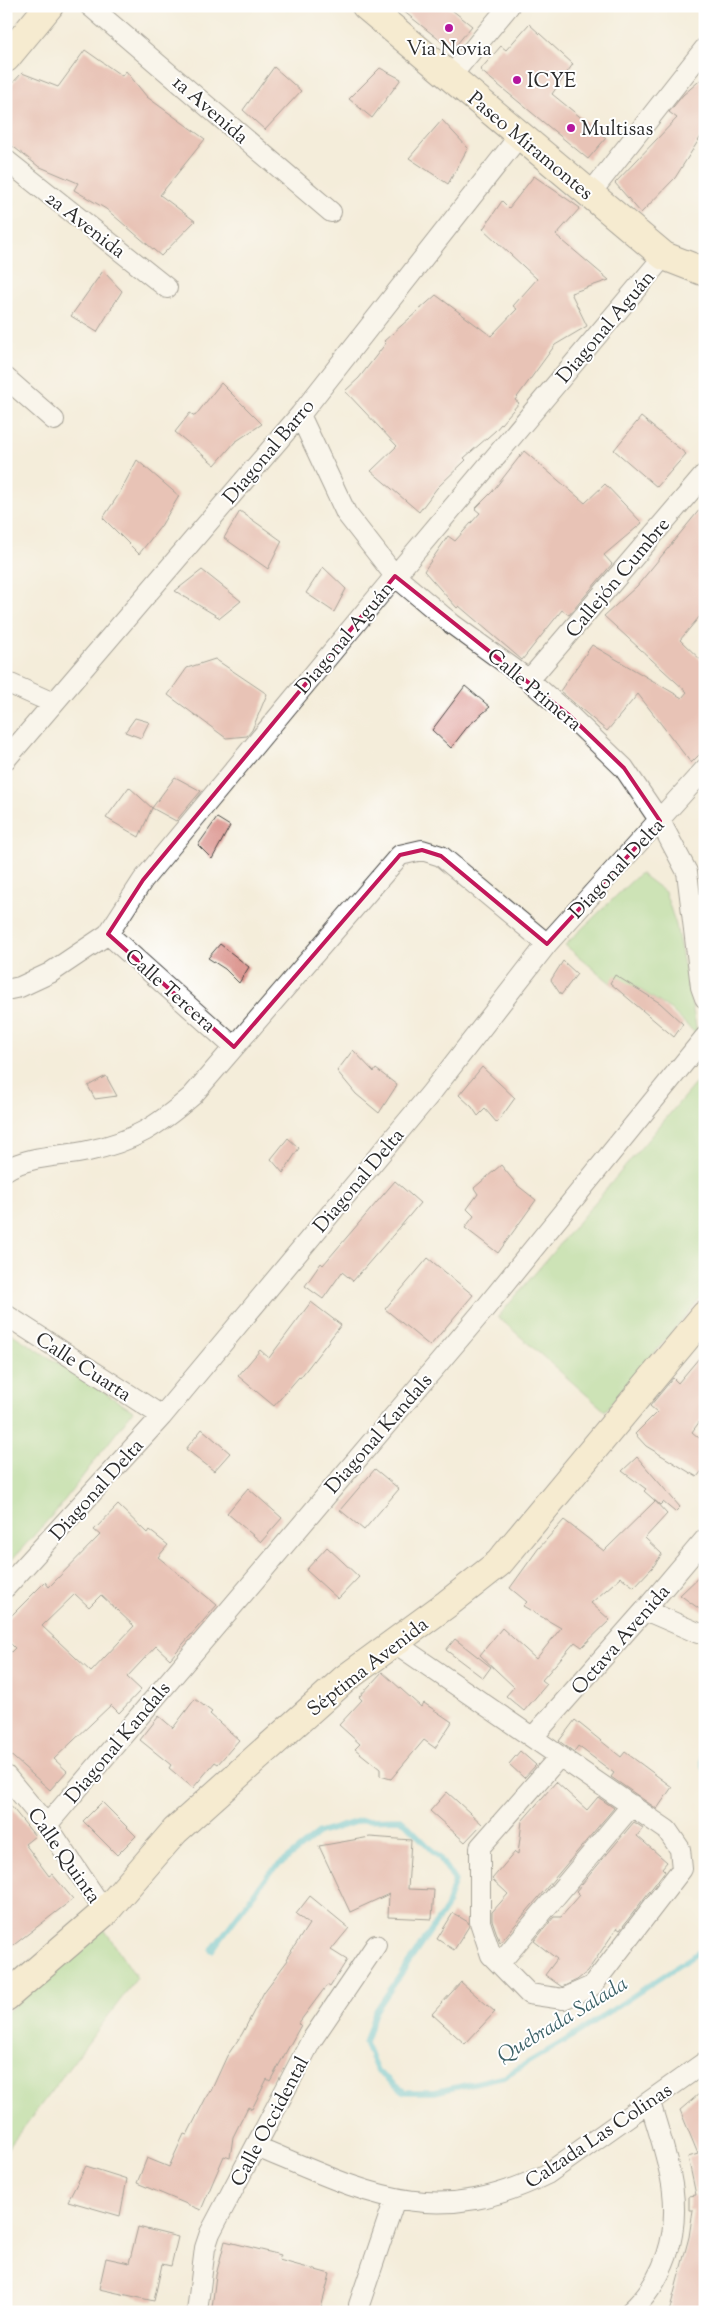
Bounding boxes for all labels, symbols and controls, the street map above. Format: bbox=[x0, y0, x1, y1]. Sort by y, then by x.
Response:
marker: Via Novia bbox=[443, 22, 455, 34]
place label: Via Novia bbox=[406, 36, 492, 65]
place label: ICYE bbox=[527, 68, 576, 97]
street label: 1a Avenida bbox=[165, 70, 254, 152]
marker: ICYE bbox=[511, 74, 523, 86]
street label: Paseo Miramontes bbox=[460, 86, 599, 208]
place label: Multisas bbox=[581, 116, 654, 145]
marker: Multisas bbox=[565, 122, 577, 134]
street label: 2a Avenida bbox=[38, 185, 131, 267]
street label: Diagonal Aguán bbox=[551, 264, 663, 391]
street label: Diagonal Barro bbox=[217, 394, 323, 511]
street label: Callejón Cumbre bbox=[560, 512, 678, 645]
street label: Diagonal Aguán bbox=[290, 575, 402, 702]
street label: Calle Primera bbox=[480, 642, 587, 739]
street label: Diagonal Delta bbox=[563, 813, 672, 927]
street label: Calle Tercera bbox=[117, 943, 221, 1041]
street label: Diagonal Delta bbox=[308, 1123, 412, 1240]
street label: Calle Cuarta bbox=[29, 1326, 136, 1410]
street label: Diagonal Kandals bbox=[319, 1368, 441, 1501]
street label: Diagonal Delta bbox=[44, 1433, 152, 1548]
street label: Octava Avenida bbox=[566, 1579, 678, 1702]
street label: Séptima Avenida bbox=[302, 1611, 435, 1725]
street label: Diagonal Kandals bbox=[59, 1676, 179, 1811]
street label: Calle Quinta bbox=[19, 1803, 107, 1910]
water label: Quebrada Salada bbox=[492, 1970, 634, 2071]
street label: Calle Occidental bbox=[225, 2051, 318, 2193]
street label: Calzada Las Colinas bbox=[520, 2077, 679, 2197]

